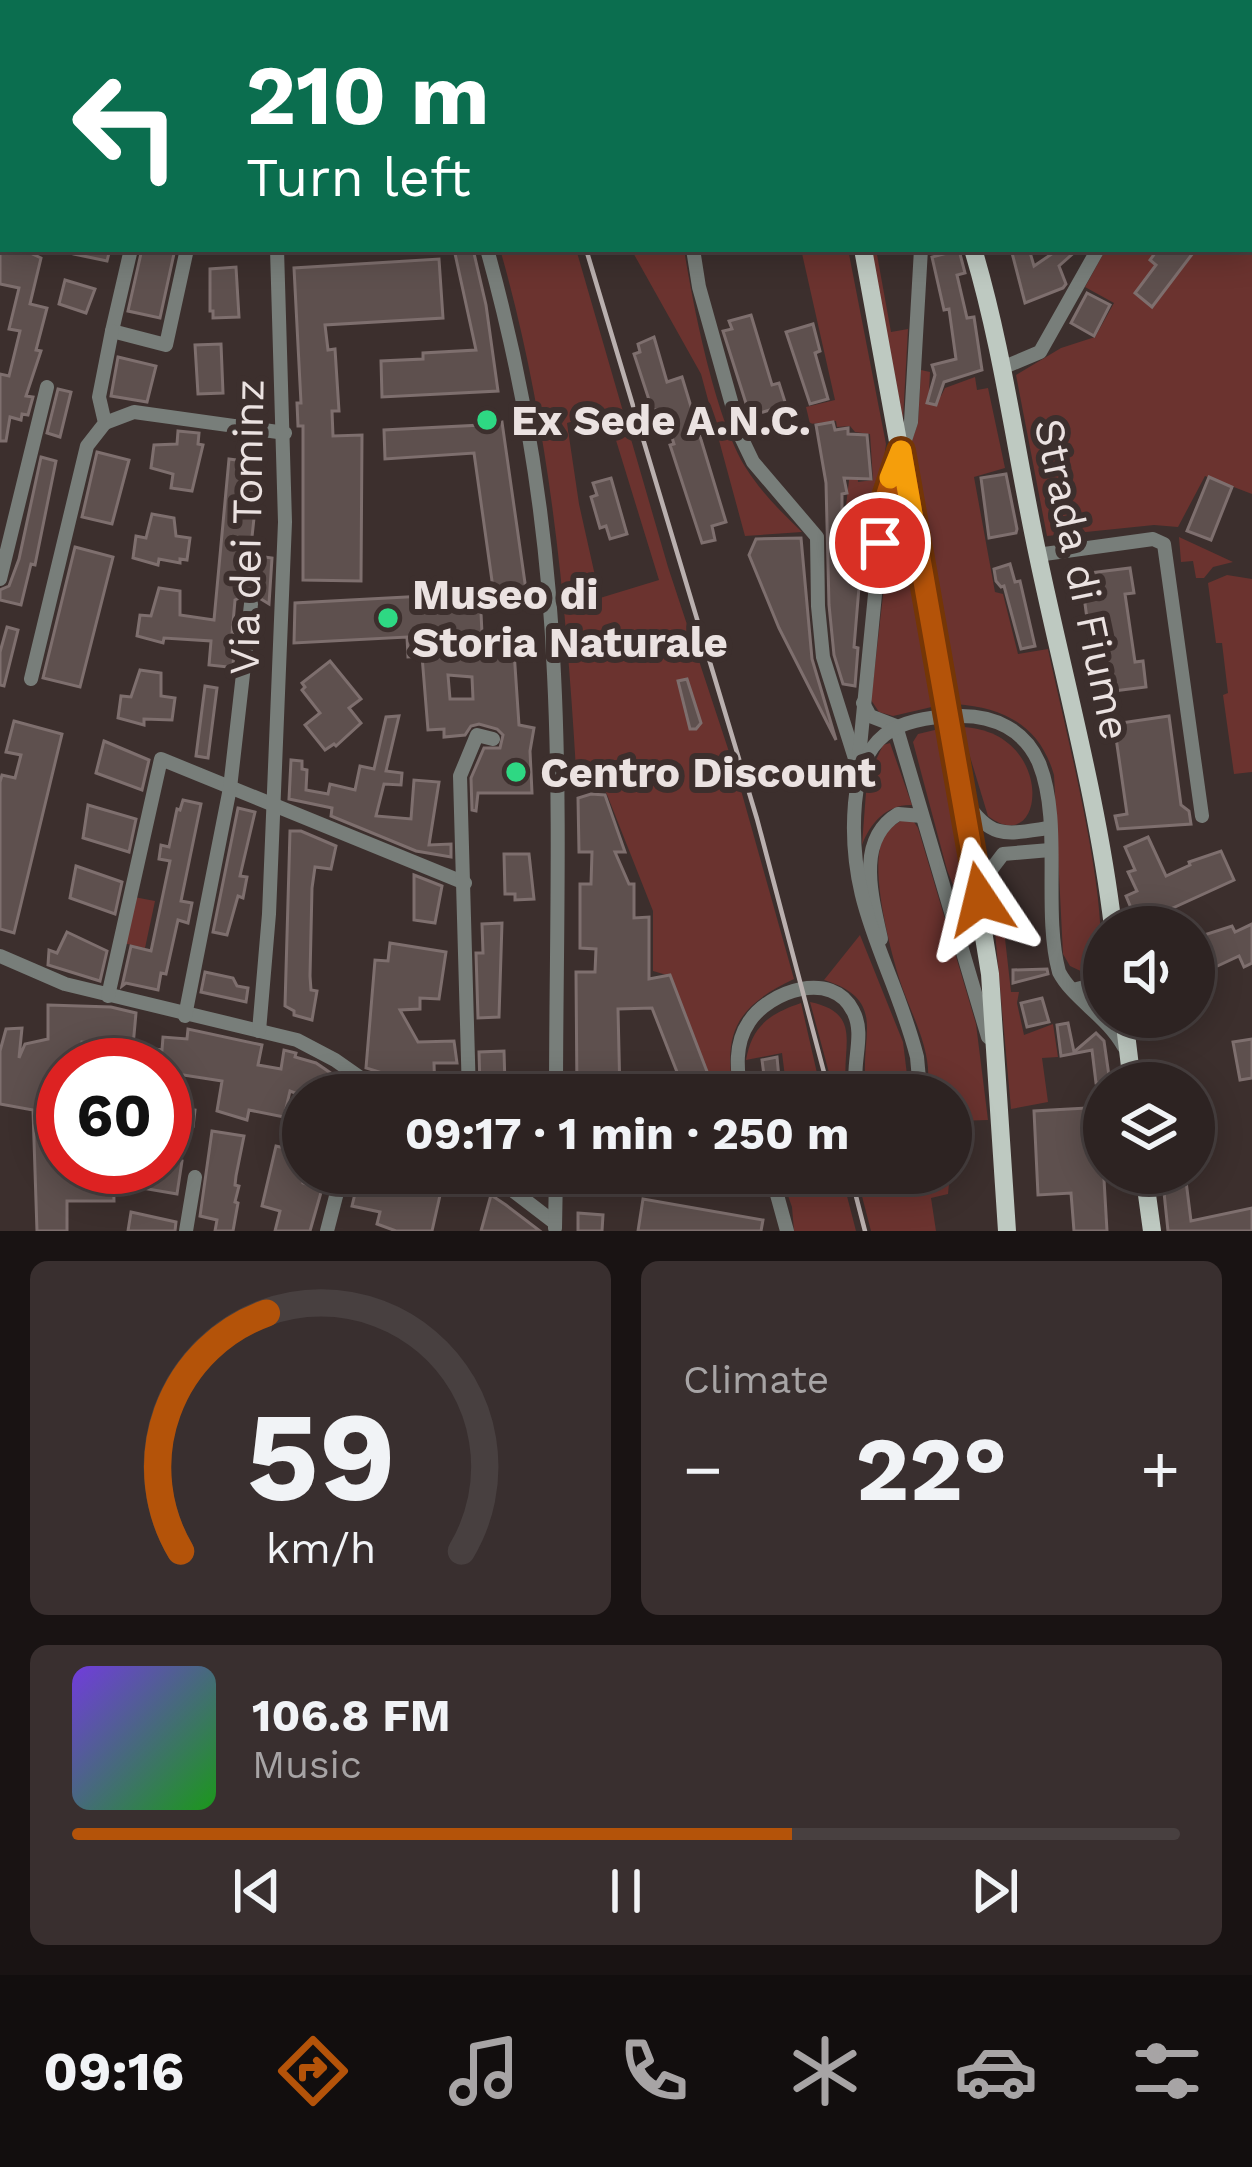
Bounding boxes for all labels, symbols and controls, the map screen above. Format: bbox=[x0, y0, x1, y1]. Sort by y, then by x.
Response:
text: 210 m bbox=[246, 46, 489, 144]
icon: left bbox=[48, 48, 204, 204]
text: Turn left bbox=[246, 146, 471, 209]
street label: Via dei Tominz bbox=[219, 379, 274, 675]
place label: Ex Sede A.N.C. bbox=[511, 396, 811, 445]
marker: Ex Sede A.N.C. bbox=[474, 407, 500, 433]
street label: Strada di Fiume bbox=[1025, 414, 1140, 744]
pin bbox=[829, 492, 931, 594]
icon: arrive bbox=[847, 510, 913, 576]
place label: Museo di Storia Naturale bbox=[412, 570, 728, 667]
marker: Museo di Storia Naturale bbox=[375, 605, 401, 631]
place label: Centro Discount bbox=[540, 748, 876, 797]
marker: Centro Discount bbox=[503, 759, 529, 785]
position arrow bbox=[917, 836, 1043, 962]
map controls bbox=[1083, 906, 1215, 1194]
button: sound bbox=[1083, 906, 1215, 1038]
speed limit sign: 60 bbox=[36, 1038, 192, 1194]
button: layers bbox=[1083, 1062, 1215, 1194]
text: 09:17 · 1 min · 250 m bbox=[405, 1107, 849, 1160]
text: Climate bbox=[683, 1357, 829, 1402]
text: 59 bbox=[246, 1384, 395, 1530]
text: 22° bbox=[856, 1416, 1007, 1522]
text: − bbox=[683, 1431, 723, 1508]
text: + bbox=[1140, 1431, 1180, 1508]
text: km/h bbox=[265, 1523, 376, 1573]
text: 106.8 FM bbox=[252, 1689, 451, 1742]
text: Music bbox=[252, 1742, 362, 1787]
icon: previous bbox=[224, 1858, 290, 1924]
icon: pause bbox=[593, 1858, 659, 1924]
icon: next bbox=[962, 1858, 1028, 1924]
icon: directions bbox=[271, 2029, 355, 2113]
icon: music bbox=[442, 2029, 526, 2113]
icon: phone bbox=[612, 2029, 696, 2113]
icon: climate bbox=[783, 2029, 867, 2113]
icon: car bbox=[954, 2029, 1038, 2113]
icon: filters bbox=[1125, 2029, 1209, 2113]
text: 09:16 bbox=[43, 2040, 184, 2103]

